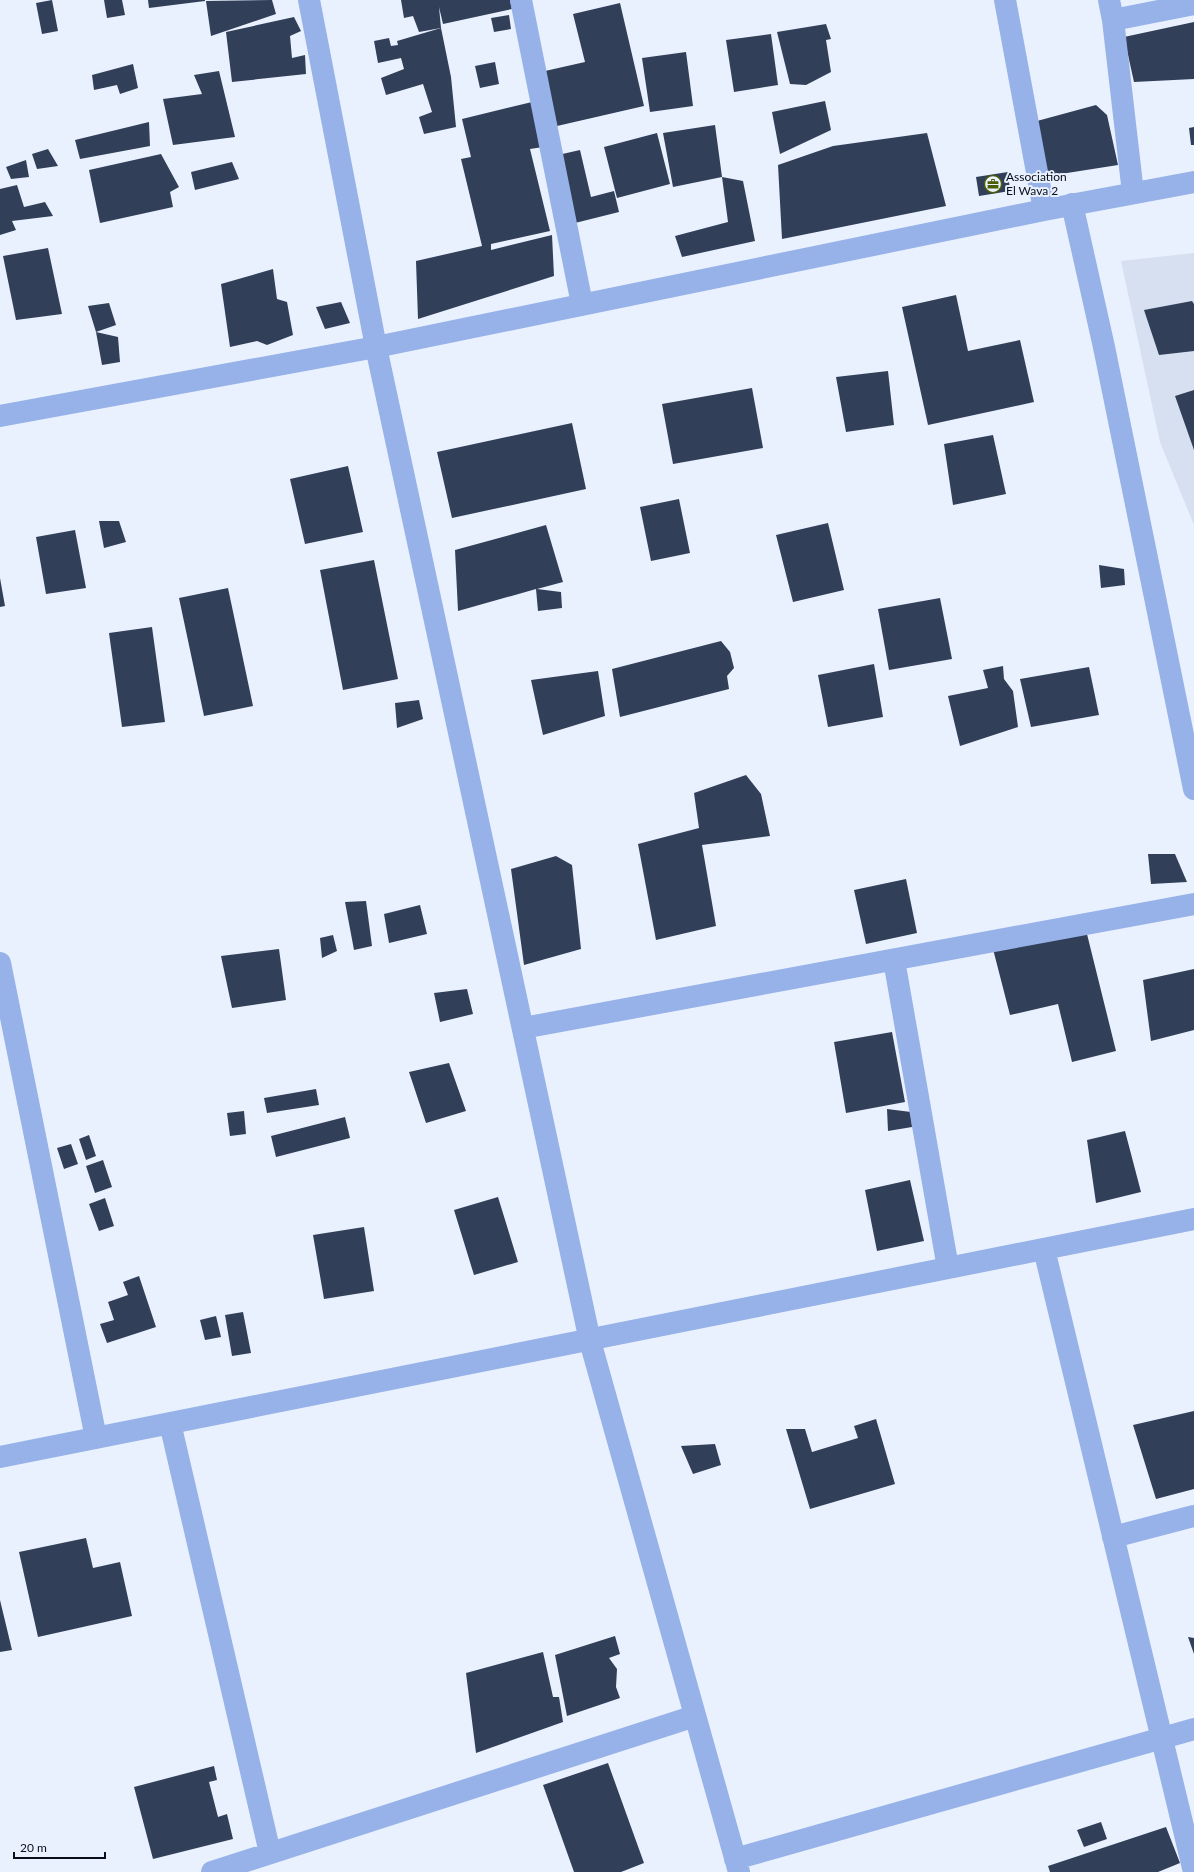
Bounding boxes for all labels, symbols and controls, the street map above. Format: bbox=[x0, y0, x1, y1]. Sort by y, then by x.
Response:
place label: Association El Wava 2 bbox=[1006, 169, 1067, 198]
office icon: Association El Wava 2 bbox=[983, 174, 1003, 194]
scale bar bbox=[14, 1834, 105, 1860]
text: 20 m bbox=[20, 1840, 47, 1855]

